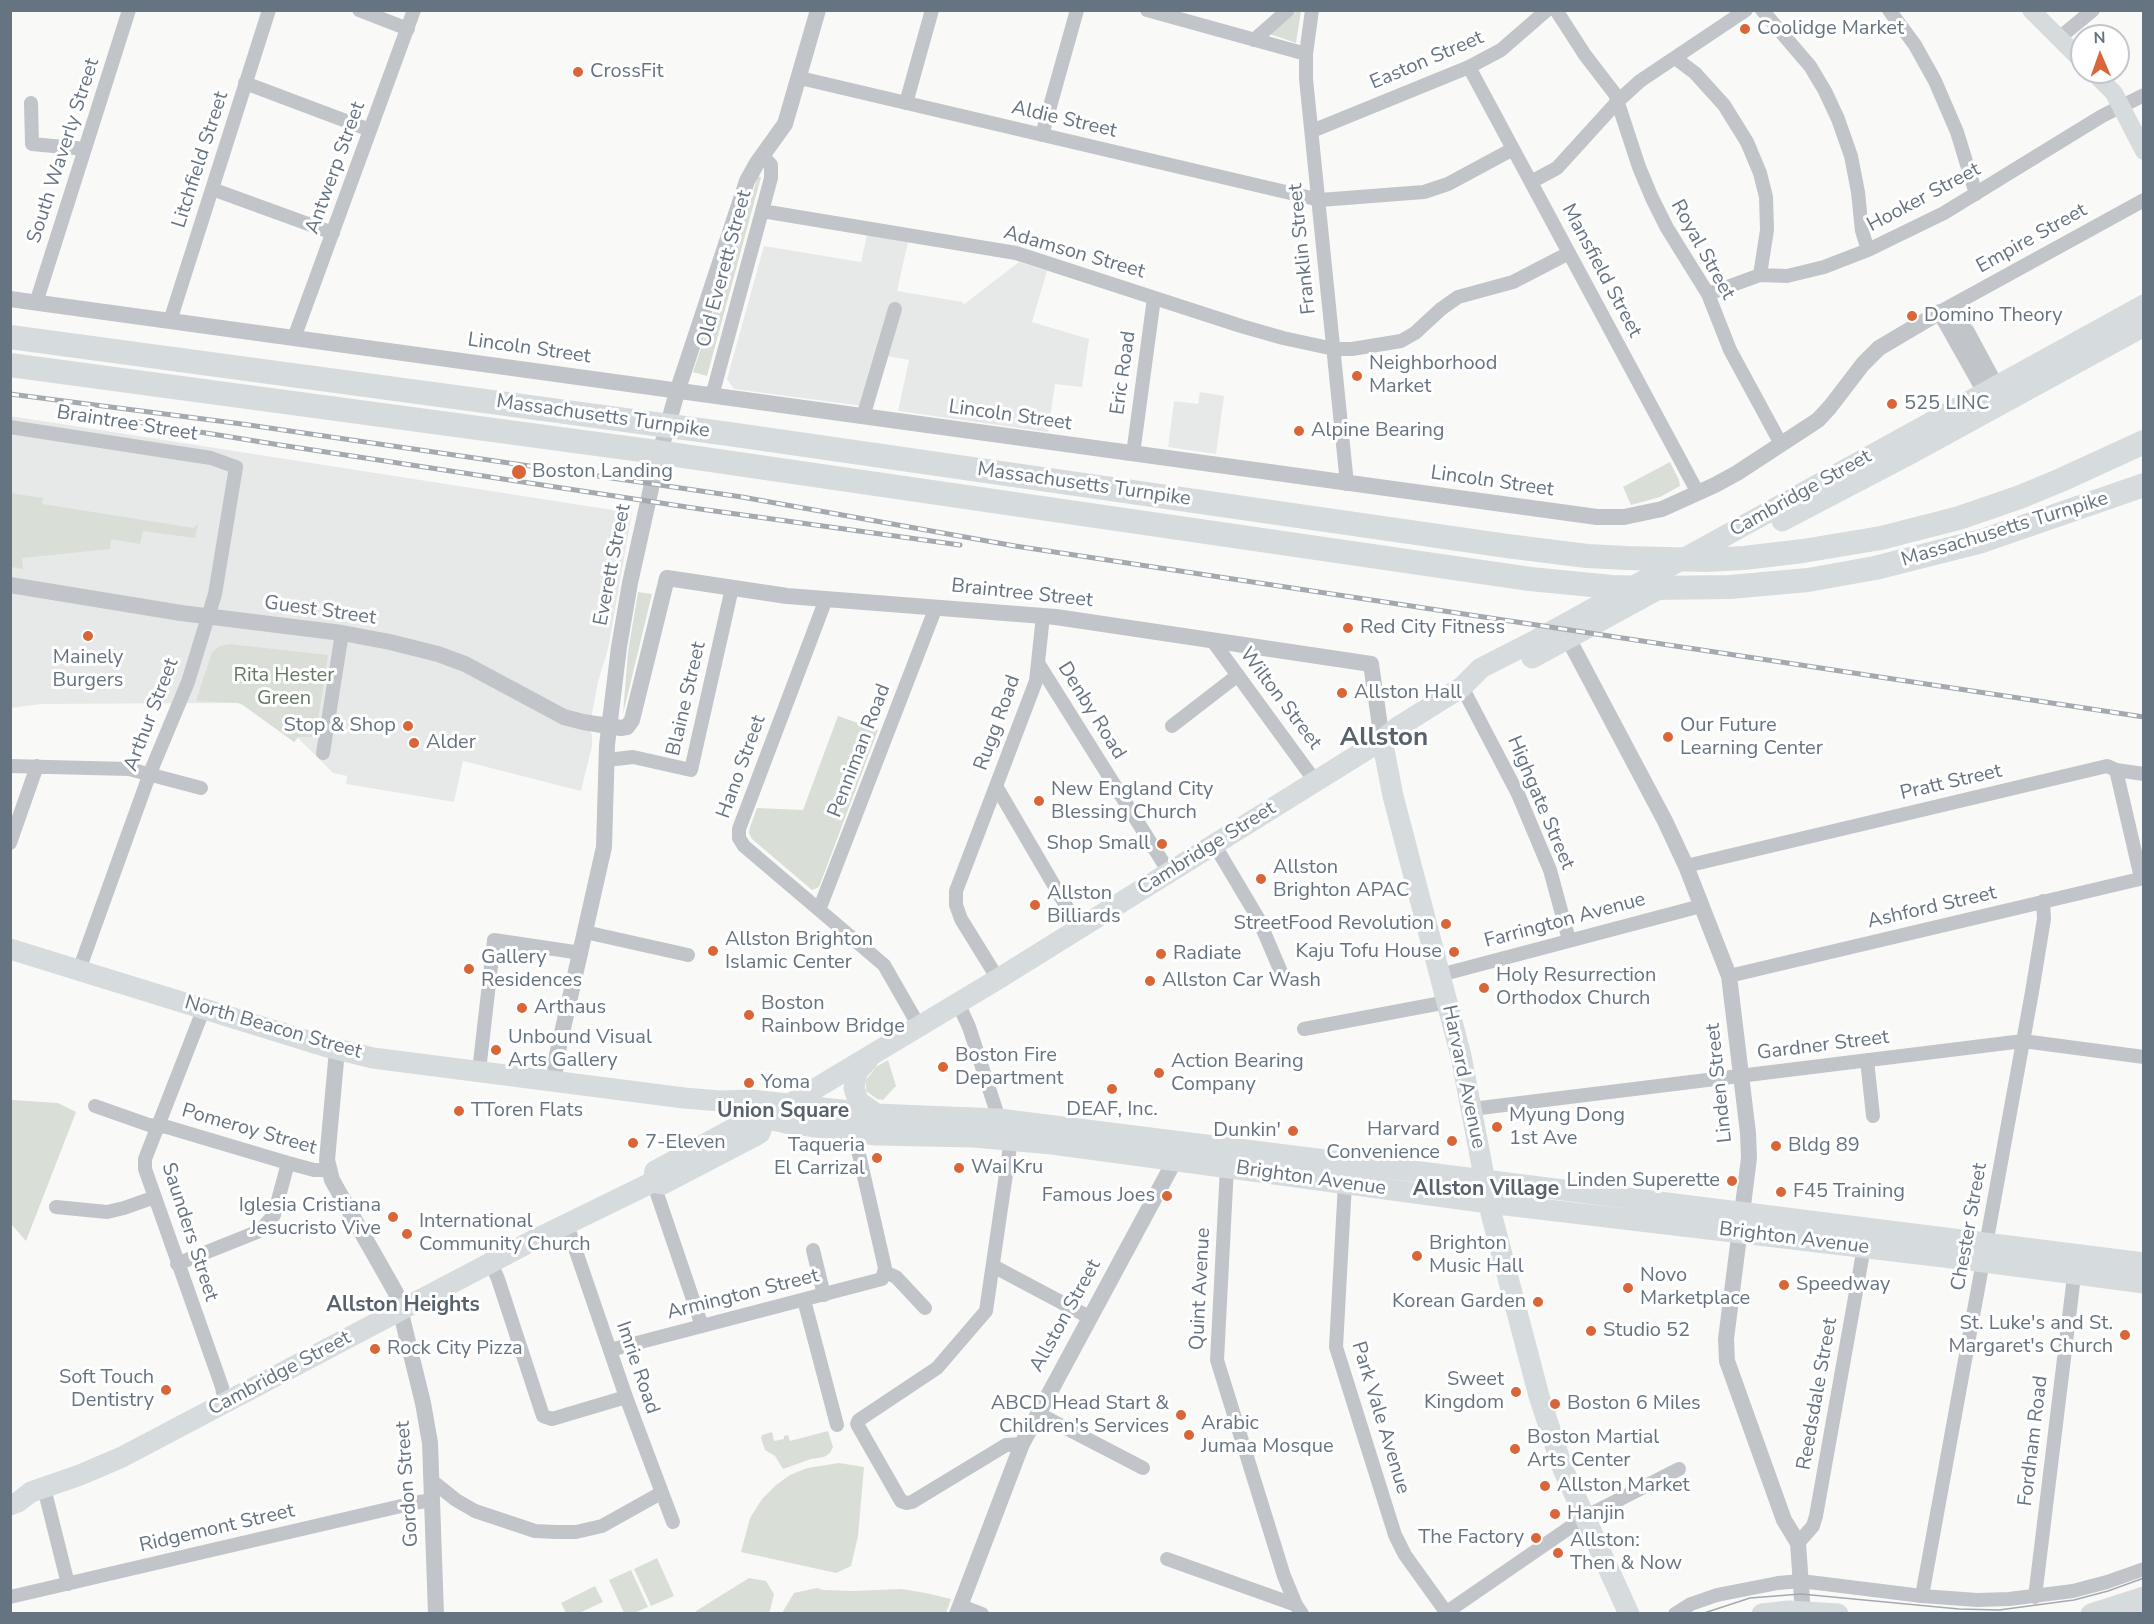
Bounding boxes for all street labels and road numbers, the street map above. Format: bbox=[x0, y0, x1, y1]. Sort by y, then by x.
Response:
street label: Easton Street bbox=[1367, 26, 1487, 96]
street label: South Waverly Street bbox=[23, 55, 105, 247]
street label: Litchfield Street bbox=[168, 89, 234, 231]
street label: Aldie Street bbox=[1009, 96, 1119, 144]
street label: Antwerp Street bbox=[301, 99, 371, 237]
street label: Hooker Street bbox=[1863, 158, 1985, 238]
street label: Franklin Street bbox=[1284, 182, 1322, 316]
street label: Old Everett Street bbox=[693, 188, 757, 350]
street label: Royal Street bbox=[1665, 196, 1739, 304]
street label: Empire Street bbox=[1973, 199, 2091, 279]
street label: Mansfield Street bbox=[1556, 200, 1646, 342]
street label: Adamson Street bbox=[1001, 221, 1147, 285]
street label: Lincoln Street bbox=[466, 328, 592, 370]
street label: Eric Road bbox=[1106, 330, 1142, 416]
street label: Massachusetts Turnpike bbox=[495, 390, 711, 444]
street label: Lincoln Street bbox=[947, 395, 1073, 437]
street label: Braintree Street bbox=[55, 401, 199, 447]
street label: Cambridge Street bbox=[1726, 445, 1876, 543]
street label: Massachusetts Turnpike bbox=[976, 458, 1192, 512]
street label: Lincoln Street bbox=[1429, 461, 1555, 503]
street label: Massachusetts Turnpike bbox=[1899, 487, 2111, 573]
street label: Everett Street bbox=[589, 502, 637, 628]
street label: Braintree Street bbox=[950, 575, 1094, 613]
street label: Guest Street bbox=[263, 591, 377, 631]
street label: Blaine Street bbox=[662, 640, 712, 758]
street label: Wilton Street bbox=[1234, 643, 1326, 755]
street label: Arthur Street bbox=[120, 655, 184, 775]
street label: Denby Road bbox=[1052, 658, 1130, 764]
street label: Rugg Road bbox=[970, 672, 1026, 774]
street label: Penniman Road bbox=[824, 681, 896, 821]
street label: Hano Street bbox=[712, 712, 772, 822]
street label: Highgate Street bbox=[1501, 733, 1579, 873]
street label: Pratt Street bbox=[1898, 760, 2004, 806]
street label: Cambridge Street bbox=[1134, 797, 1280, 901]
street label: Ashford Street bbox=[1865, 882, 1999, 934]
street label: Farrington Avenue bbox=[1482, 888, 1648, 954]
street label: North Beacon Street bbox=[182, 991, 364, 1065]
street label: Harvard Avenue bbox=[1436, 1003, 1490, 1151]
street label: Linden Street bbox=[1702, 1022, 1738, 1144]
street label: Gardner Street bbox=[1756, 1026, 1890, 1066]
street label: Pomeroy Street bbox=[179, 1099, 319, 1161]
street label: Brighton Avenue bbox=[1235, 1157, 1387, 1201]
street label: Saunders Street bbox=[155, 1160, 223, 1304]
street label: Chester Street bbox=[1947, 1161, 1993, 1293]
street label: Brighton Avenue bbox=[1718, 1218, 1870, 1260]
street label: Quint Avenue bbox=[1186, 1227, 1216, 1351]
street label: Allston Street bbox=[1025, 1256, 1107, 1376]
street label: Armington Street bbox=[665, 1265, 821, 1325]
street label: Reedsdale Street bbox=[1793, 1316, 1843, 1472]
street label: Imrie Road bbox=[610, 1319, 664, 1417]
street label: Cambridge Street bbox=[205, 1326, 355, 1422]
street label: Park Vale Avenue bbox=[1345, 1339, 1415, 1497]
street label: Fordham Road bbox=[2014, 1374, 2054, 1508]
street label: Gordon Street bbox=[392, 1420, 424, 1548]
street label: Ridgemont Street bbox=[137, 1499, 297, 1559]

